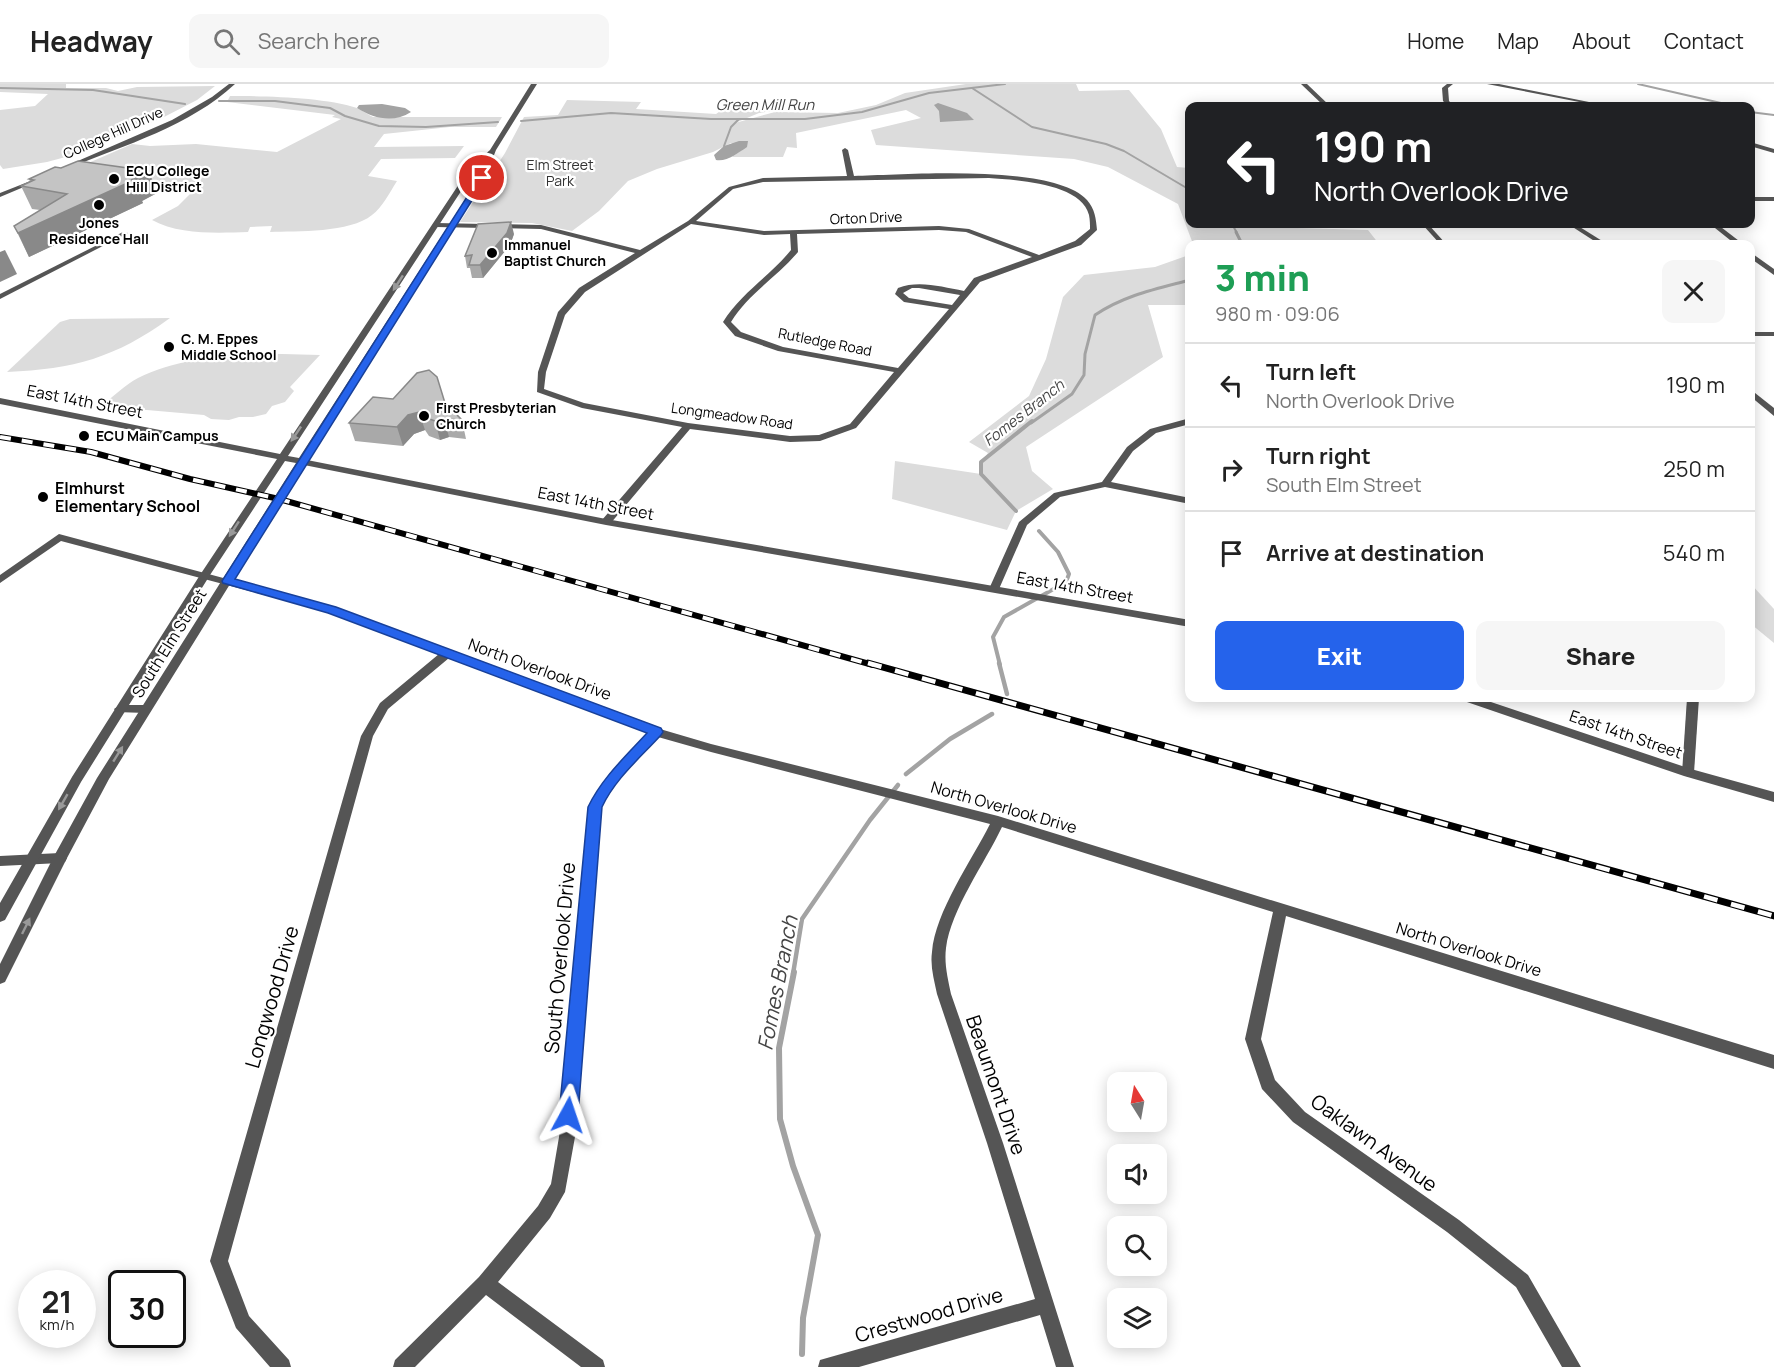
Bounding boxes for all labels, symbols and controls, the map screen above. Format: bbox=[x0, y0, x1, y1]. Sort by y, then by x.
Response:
search box bbox=[189, 14, 609, 68]
text: Headway bbox=[30, 22, 153, 60]
icon: search bbox=[210, 25, 243, 58]
text: Search here bbox=[258, 26, 380, 56]
text: Home bbox=[1407, 27, 1464, 55]
text: Map bbox=[1497, 27, 1539, 55]
text: About bbox=[1572, 27, 1631, 55]
text: Contact bbox=[1664, 27, 1744, 55]
water label: Green Mill Run bbox=[716, 94, 815, 115]
street label: College Hill Drive bbox=[60, 102, 166, 163]
text: 190 m bbox=[1314, 117, 1432, 175]
icon: left bbox=[1215, 126, 1293, 204]
pin bbox=[456, 152, 507, 203]
park label: Elm Street Park bbox=[526, 155, 594, 190]
place label: ECU College Hill District bbox=[126, 161, 209, 196]
icon: arrive bbox=[465, 161, 498, 194]
marker: ECU College Hill District bbox=[107, 172, 121, 186]
text: North Overlook Drive bbox=[1314, 172, 1569, 209]
marker: Jones Residence Hall bbox=[92, 198, 106, 212]
street label: Orton Drive bbox=[829, 207, 903, 228]
place label: Jones Residence Hall bbox=[49, 213, 149, 248]
place label: Immanuel Baptist Church bbox=[504, 235, 606, 270]
marker: Immanuel Baptist Church bbox=[485, 246, 499, 260]
text: 3 min bbox=[1215, 253, 1310, 302]
button: close bbox=[1662, 260, 1725, 323]
one-way arrow bbox=[393, 274, 404, 291]
text: 980 m · 09:06 bbox=[1215, 300, 1340, 327]
street label: Rutledge Road bbox=[777, 323, 874, 360]
place label: C. M. Eppes Middle School bbox=[181, 329, 277, 364]
marker: C. M. Eppes Middle School bbox=[162, 340, 176, 354]
text: Turn left bbox=[1266, 357, 1356, 387]
icon: left bbox=[1215, 369, 1248, 402]
text: 190 m bbox=[1666, 370, 1725, 400]
water label: Fomes Branch bbox=[979, 374, 1069, 451]
street label: East 14th Street bbox=[25, 379, 145, 423]
text: North Overlook Drive bbox=[1266, 387, 1455, 414]
place label: First Presbyterian Church bbox=[436, 398, 556, 433]
street label: Longmeadow Road bbox=[670, 398, 794, 433]
marker: First Presbyterian Church bbox=[417, 409, 431, 423]
place label: ECU Main Campus bbox=[96, 426, 219, 445]
one-way arrow bbox=[290, 426, 302, 442]
marker: ECU Main Campus bbox=[77, 429, 91, 443]
text: Turn right bbox=[1266, 441, 1371, 471]
icon: right bbox=[1215, 453, 1248, 486]
text: 250 m bbox=[1663, 454, 1725, 484]
text: South Elm Street bbox=[1266, 471, 1422, 498]
place label: Elmhurst Elementary School bbox=[55, 477, 200, 517]
street label: East 14th Street bbox=[536, 481, 656, 525]
marker: Elmhurst Elementary School bbox=[36, 490, 50, 504]
one-way arrow bbox=[228, 521, 240, 537]
icon: arrive bbox=[1215, 537, 1248, 570]
text: Arrive at destination bbox=[1266, 538, 1484, 568]
text: 540 m bbox=[1663, 538, 1725, 568]
street label: East 14th Street bbox=[1015, 566, 1135, 608]
street label: South Elm Street bbox=[127, 584, 211, 702]
button: Exit bbox=[1215, 621, 1464, 690]
button: Share bbox=[1476, 621, 1725, 690]
street label: North Overlook Drive bbox=[465, 633, 615, 705]
street label: East 14th Street bbox=[1567, 704, 1685, 764]
one-way arrow bbox=[113, 746, 124, 762]
street label: North Overlook Drive bbox=[928, 776, 1080, 838]
one-way arrow bbox=[57, 794, 68, 810]
street label: South Overlook Drive bbox=[538, 861, 581, 1055]
water label: Fomes Branch bbox=[750, 912, 804, 1052]
street label: North Overlook Drive bbox=[1394, 916, 1544, 982]
one-way arrow bbox=[21, 917, 31, 934]
street label: Longwood Drive bbox=[238, 922, 305, 1071]
street label: Beaumont Drive bbox=[960, 1011, 1033, 1158]
north arrow bbox=[1107, 1072, 1167, 1132]
map controls bbox=[1107, 1072, 1167, 1348]
position arrow bbox=[536, 1083, 600, 1147]
street label: Oaklawn Avenue bbox=[1305, 1087, 1443, 1198]
button: sound bbox=[1107, 1144, 1167, 1204]
button: search bbox=[1107, 1216, 1167, 1276]
speed limit sign: 30 bbox=[108, 1270, 186, 1348]
street label: Crestwood Drive bbox=[852, 1280, 1006, 1349]
text: 21 bbox=[41, 1281, 73, 1322]
button: layers bbox=[1107, 1288, 1167, 1348]
text: km/h bbox=[40, 1314, 74, 1335]

